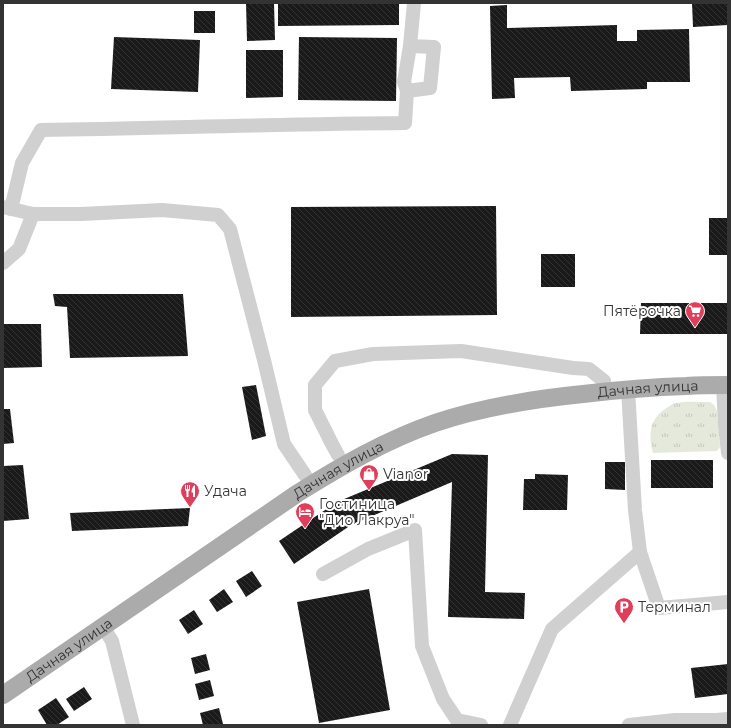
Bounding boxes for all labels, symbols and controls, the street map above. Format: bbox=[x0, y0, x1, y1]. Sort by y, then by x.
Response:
supermarket icon: Пятёрочка bbox=[684, 300, 706, 328]
place label: Пятёрочка bbox=[603, 302, 681, 320]
street label: Дачная улица bbox=[597, 376, 699, 401]
street label: Дачная улица bbox=[290, 437, 386, 503]
shop icon: Vianor bbox=[358, 463, 380, 491]
place label: Vianor bbox=[383, 465, 429, 483]
restaurant icon: Удача bbox=[179, 480, 201, 508]
place label: Удача bbox=[204, 482, 247, 500]
place label: Гостиница "Дио Лакруа" bbox=[319, 495, 415, 529]
hotel icon: Гостиница "Дио Лакруа" bbox=[294, 501, 316, 529]
parking icon: Терминал bbox=[613, 596, 635, 624]
place label: Терминал bbox=[638, 598, 711, 616]
street label: Дачная улица bbox=[22, 614, 116, 686]

